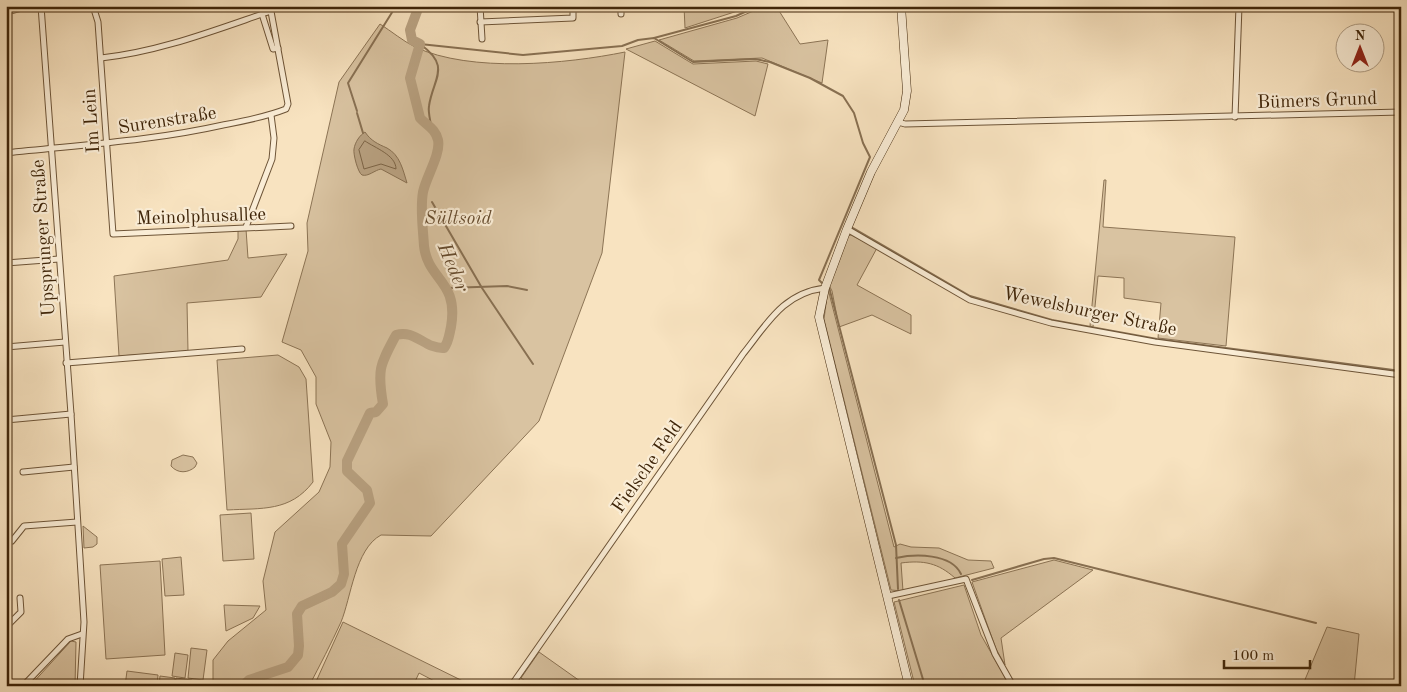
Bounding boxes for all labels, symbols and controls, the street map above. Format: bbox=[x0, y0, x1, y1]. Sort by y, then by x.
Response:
north arrow bbox=[1334, 22, 1384, 72]
text: N bbox=[1355, 29, 1366, 43]
street label: Im Lein bbox=[81, 88, 104, 154]
street label: Bümers Grund bbox=[1257, 90, 1378, 113]
street label: Surenstraße bbox=[117, 104, 218, 139]
street label: Upsprunger Straße bbox=[30, 159, 59, 317]
street label: Meinolphusallee bbox=[136, 206, 267, 229]
park label: Sültsoid bbox=[424, 210, 493, 229]
water label: Heder bbox=[432, 239, 472, 296]
street label: Wewelsburger Straße bbox=[1001, 285, 1178, 340]
street label: Fielsche Feld bbox=[609, 418, 687, 517]
scale bar bbox=[1224, 637, 1311, 669]
text: 100 m bbox=[1232, 649, 1274, 664]

